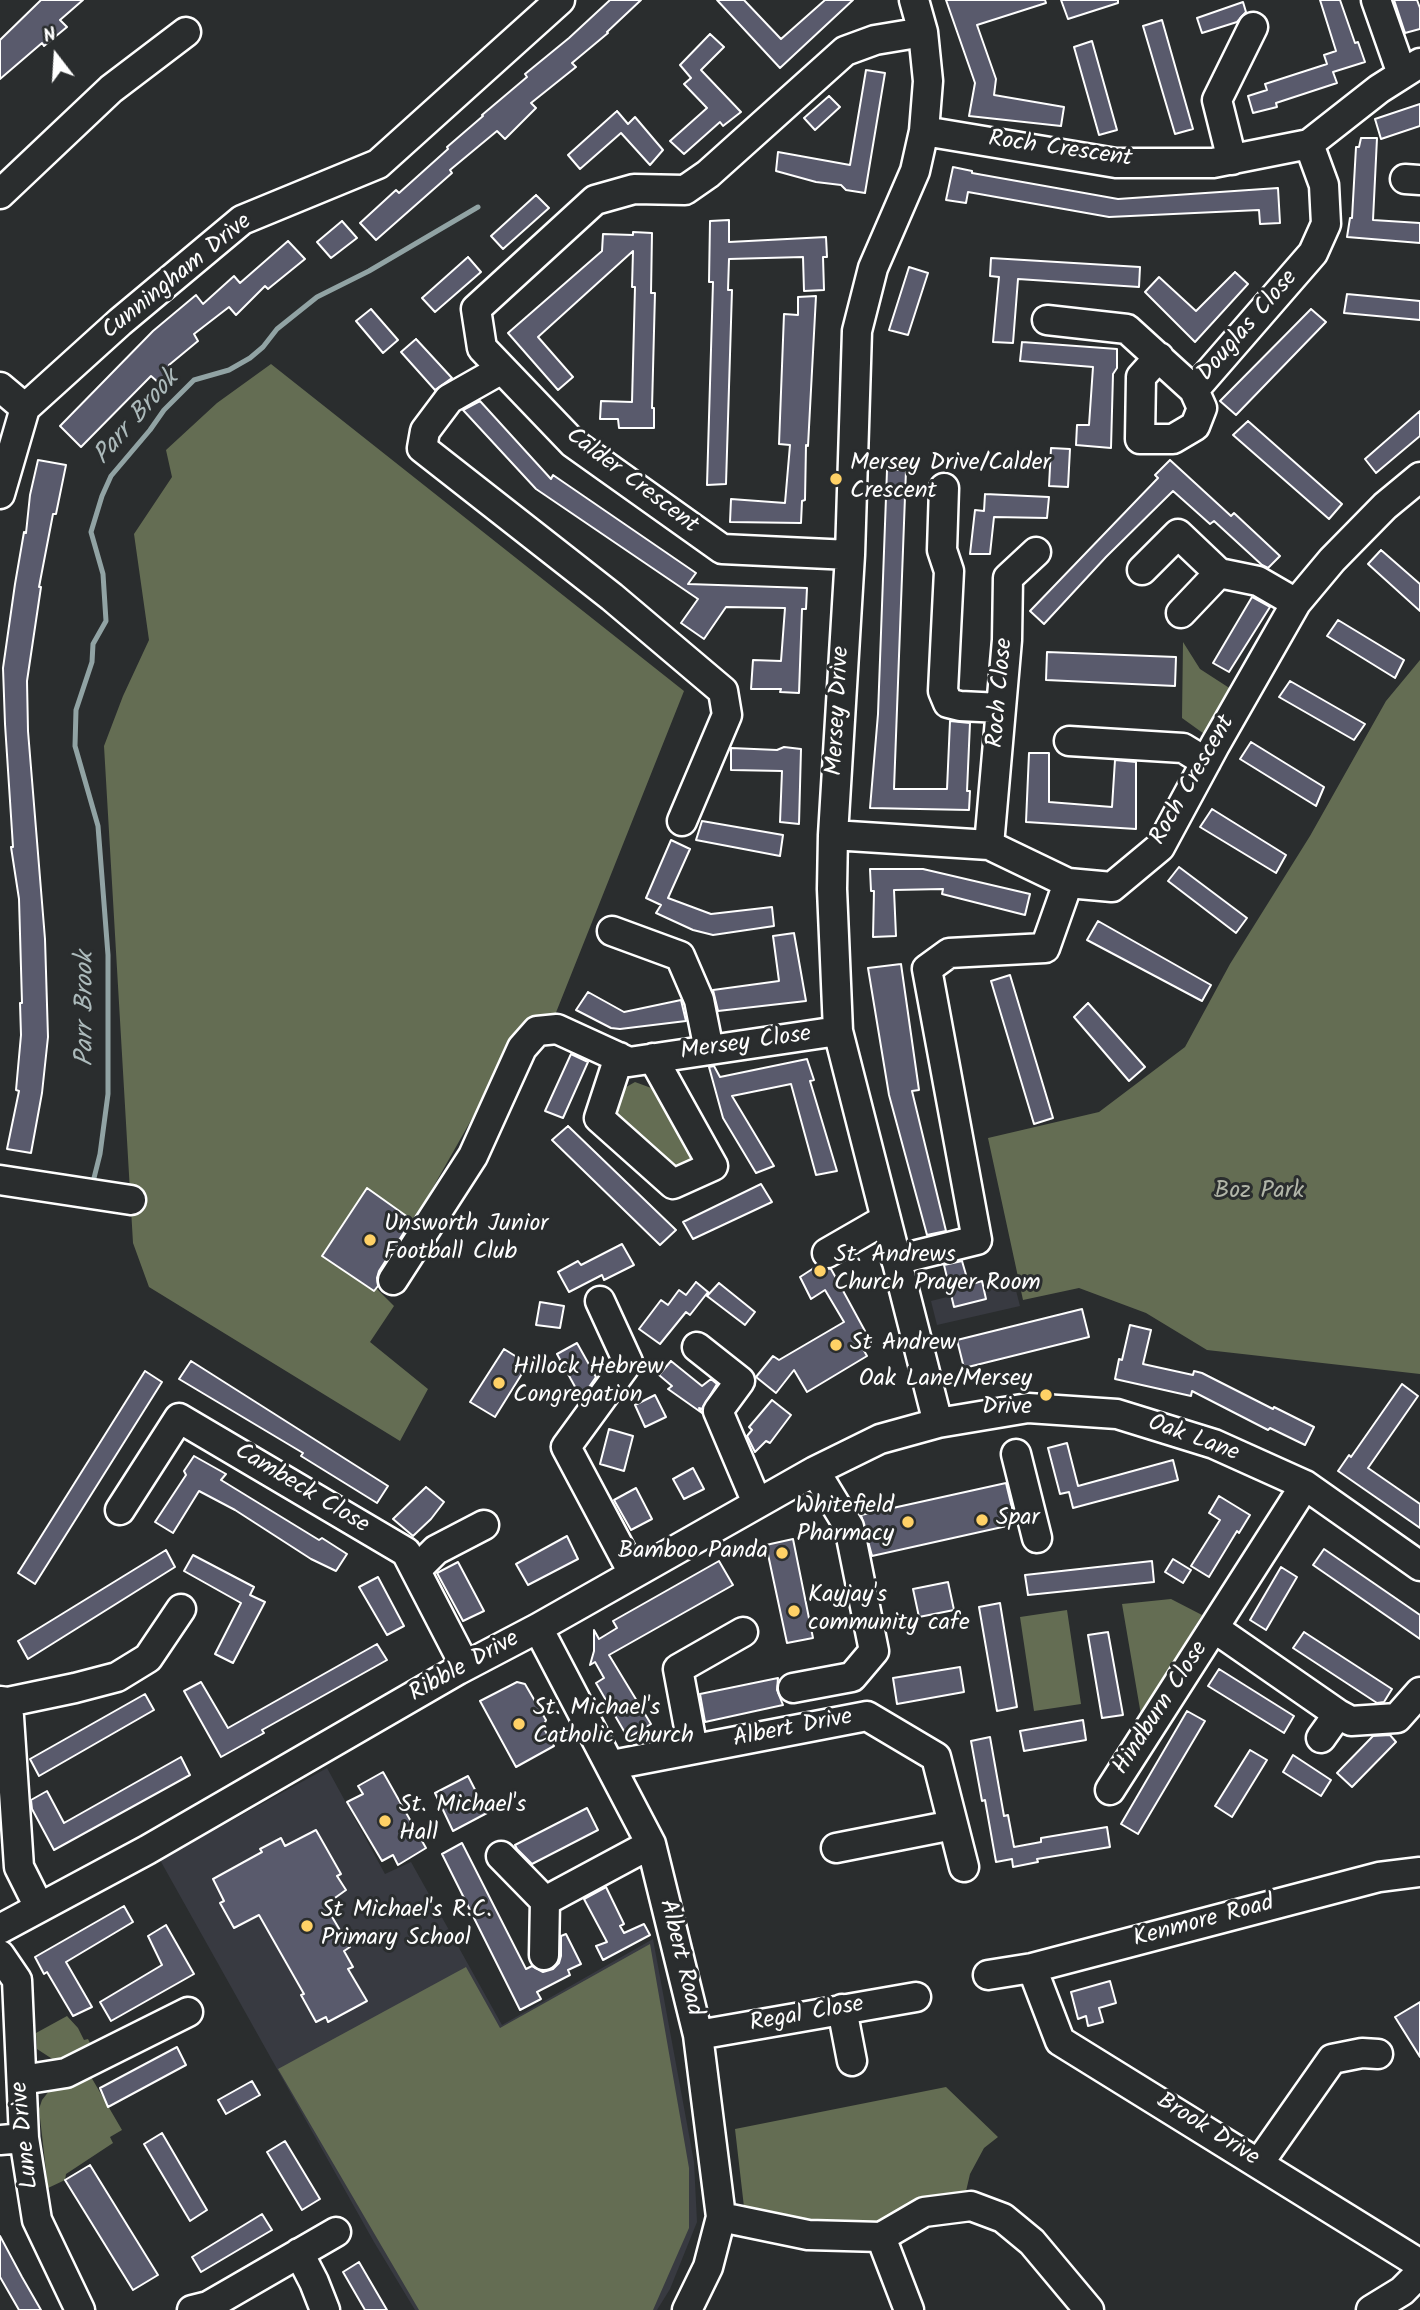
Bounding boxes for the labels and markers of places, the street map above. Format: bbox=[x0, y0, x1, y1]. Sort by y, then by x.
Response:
place label: Mersey Drive/Calder Crescent bbox=[850, 451, 1050, 507]
marker: Mersey Drive/Calder Crescent bbox=[828, 471, 844, 487]
place label: Unsworth Junior Football Club bbox=[384, 1212, 548, 1268]
marker: Unsworth Junior Football Club bbox=[362, 1232, 378, 1248]
place label: St. Andrews Church Prayer Room bbox=[834, 1243, 1041, 1299]
marker: St. Andrews Church Prayer Room bbox=[812, 1263, 828, 1279]
place label: St Andrew bbox=[850, 1331, 956, 1359]
marker: St Andrew bbox=[828, 1337, 844, 1353]
place label: Hillock Hebrew Congregation bbox=[513, 1355, 663, 1411]
place label: Oak Lane/Mersey Drive bbox=[859, 1367, 1032, 1423]
marker: Hillock Hebrew Congregation bbox=[491, 1375, 507, 1391]
marker: Oak Lane/Mersey Drive bbox=[1038, 1387, 1054, 1403]
place label: Whitefield Pharmacy bbox=[795, 1494, 894, 1550]
place label: Spar bbox=[996, 1506, 1039, 1534]
marker: Spar bbox=[974, 1512, 990, 1528]
marker: Whitefield Pharmacy bbox=[900, 1514, 916, 1530]
place label: Bamboo Panda bbox=[618, 1539, 768, 1567]
marker: Bamboo Panda bbox=[774, 1545, 790, 1561]
place label: Kayjay's community cafe bbox=[808, 1583, 970, 1639]
marker: Kayjay's community cafe bbox=[786, 1603, 802, 1619]
place label: St. Michael's Catholic Church bbox=[533, 1696, 694, 1752]
marker: St. Michael's Catholic Church bbox=[511, 1716, 527, 1732]
place label: St. Michael's Hall bbox=[399, 1793, 526, 1849]
marker: St. Michael's Hall bbox=[377, 1813, 393, 1829]
place label: St Michael's R.C. Primary School bbox=[321, 1898, 492, 1954]
marker: St Michael's R.C. Primary School bbox=[299, 1918, 315, 1934]

